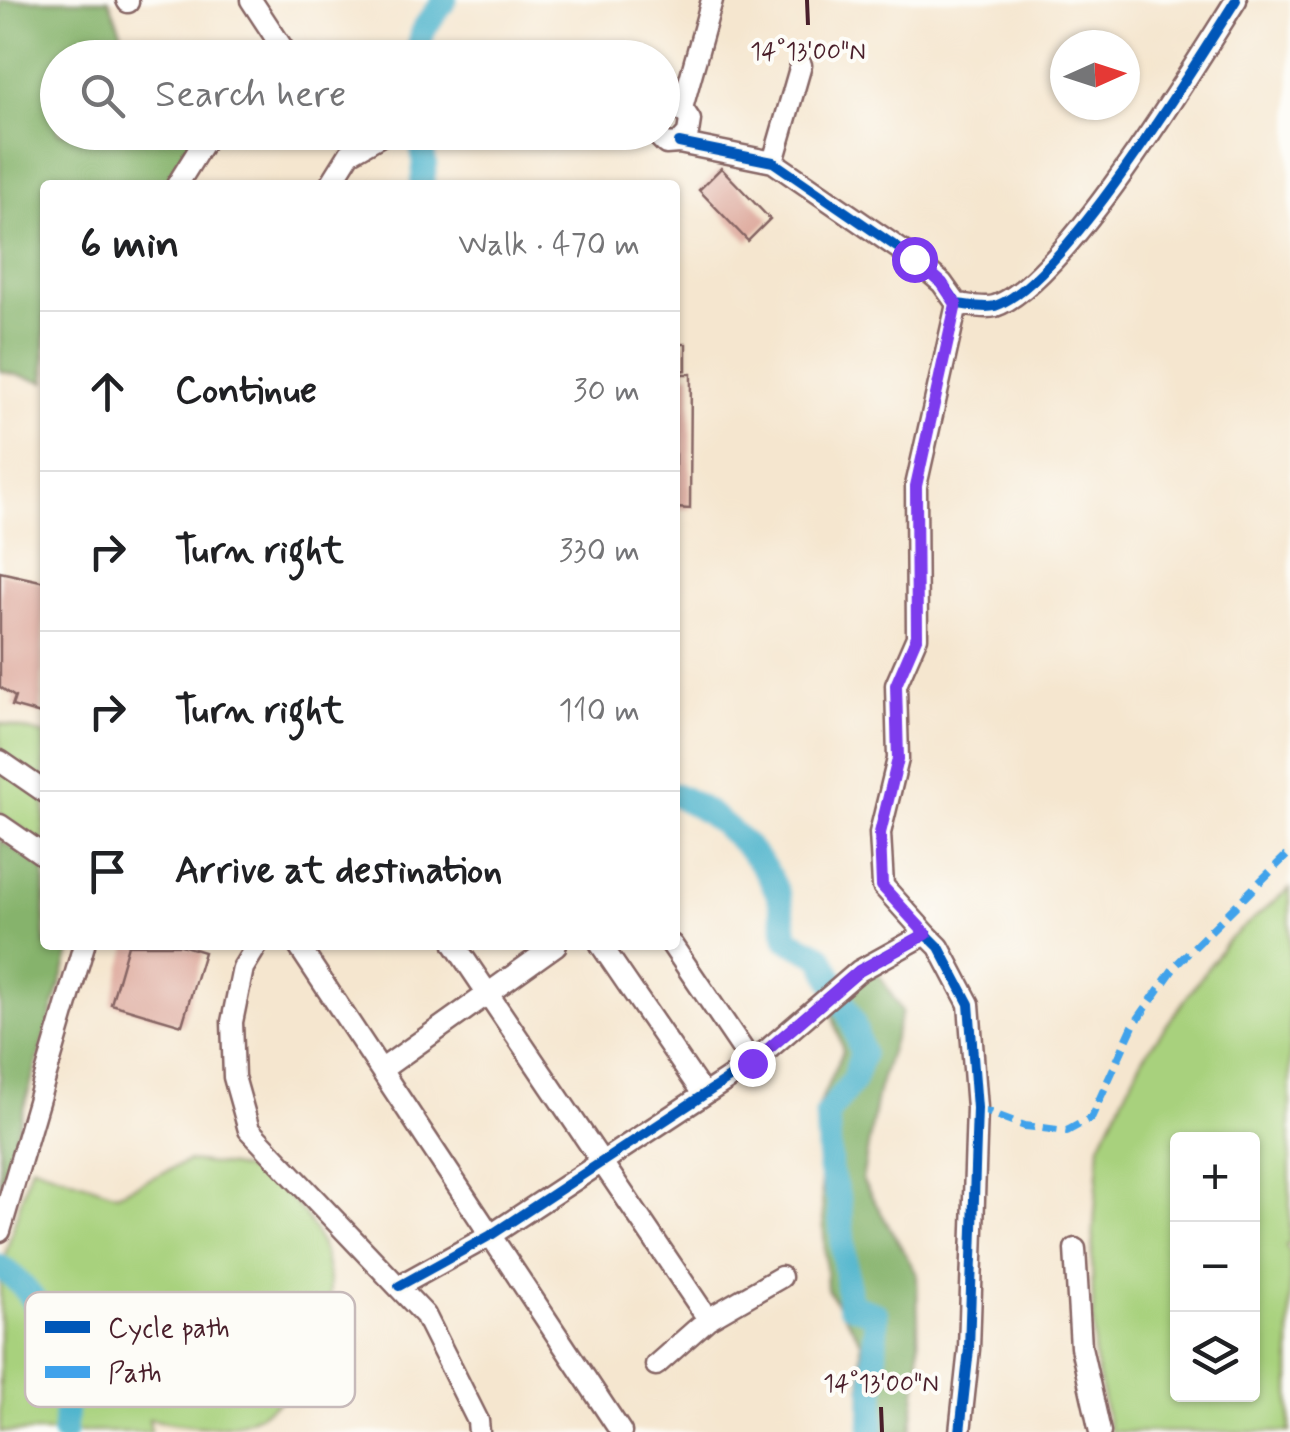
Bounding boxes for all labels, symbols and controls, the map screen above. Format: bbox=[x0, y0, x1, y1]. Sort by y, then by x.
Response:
north arrow bbox=[1050, 30, 1140, 120]
text: 14°13'00"N bbox=[750, 36, 866, 69]
search box bbox=[40, 40, 680, 150]
icon: search bbox=[75, 68, 130, 123]
text: Search here bbox=[155, 71, 346, 120]
text: 6 min bbox=[80, 218, 179, 273]
text: Walk · 470 m bbox=[458, 224, 640, 266]
route start bbox=[892, 237, 938, 283]
icon: ahead bbox=[80, 364, 135, 419]
text: Continue bbox=[175, 367, 317, 416]
text: 30 m bbox=[573, 370, 640, 412]
icon: right bbox=[80, 524, 135, 579]
text: Turn right bbox=[175, 527, 344, 576]
text: 330 m bbox=[559, 530, 640, 572]
icon: right bbox=[80, 684, 135, 739]
text: Turn right bbox=[175, 687, 344, 736]
text: 110 m bbox=[559, 690, 640, 732]
icon: arrive bbox=[80, 844, 135, 899]
text: Arrive at destination bbox=[175, 847, 502, 896]
route end bbox=[730, 1041, 776, 1087]
map controls bbox=[1170, 1132, 1260, 1402]
button: + bbox=[1170, 1132, 1260, 1222]
button: − bbox=[1170, 1222, 1260, 1312]
legend bbox=[25, 1292, 355, 1407]
text: Cycle path bbox=[108, 1311, 230, 1348]
button: layers bbox=[1170, 1312, 1260, 1402]
text: Path bbox=[108, 1356, 162, 1393]
text: 14°13'00"N bbox=[823, 1368, 939, 1401]

